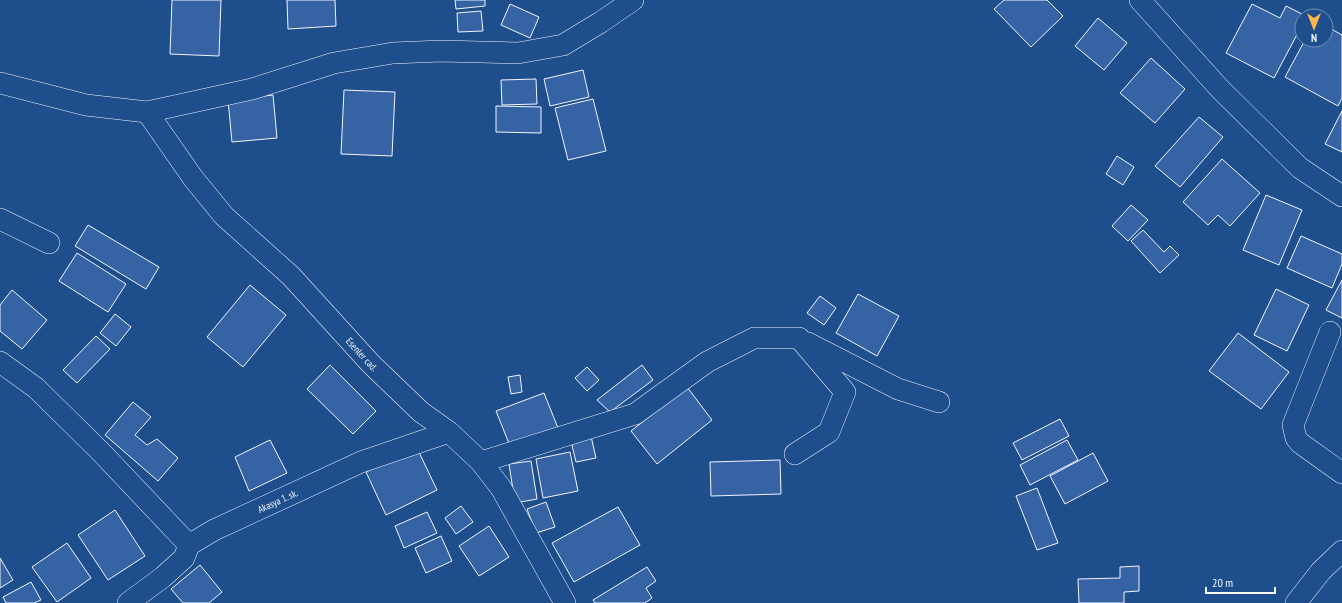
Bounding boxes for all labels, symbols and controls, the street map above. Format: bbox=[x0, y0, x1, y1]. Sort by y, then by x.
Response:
north arrow bbox=[1294, 8, 1334, 48]
text: N bbox=[1311, 31, 1317, 45]
street label: Esenler cad. bbox=[343, 334, 381, 374]
street label: Akasya 1. sk. bbox=[255, 486, 300, 515]
scale bar bbox=[1206, 569, 1275, 595]
text: 20 m bbox=[1212, 575, 1233, 590]

